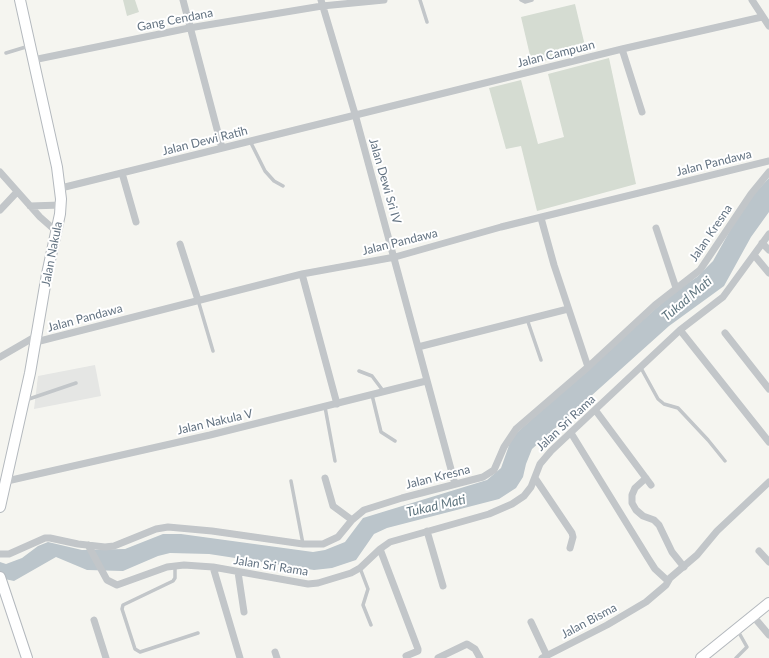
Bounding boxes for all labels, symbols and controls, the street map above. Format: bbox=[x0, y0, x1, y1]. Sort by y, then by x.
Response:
street label: Gang Cendana bbox=[136, 6, 214, 34]
street label: Jalan Campuan bbox=[516, 37, 596, 71]
street label: Jalan Dewi Ratih bbox=[161, 123, 249, 159]
street label: Jalan Dewi Sri IV bbox=[366, 137, 404, 225]
street label: Jalan Pandawa bbox=[675, 147, 753, 179]
street label: Jalan Kresna bbox=[687, 202, 735, 264]
street label: Jalan Nakula bbox=[39, 220, 65, 288]
street label: Jalan Pandawa bbox=[361, 226, 439, 258]
water label: Tukad Mati bbox=[659, 274, 715, 324]
street label: Jalan Pandawa bbox=[46, 301, 124, 335]
street label: Jalan Sri Rama bbox=[534, 392, 598, 454]
street label: Jalan Nakula V bbox=[176, 406, 254, 438]
street label: Jalan Kresna bbox=[404, 462, 472, 492]
water label: Tukad Mati bbox=[405, 492, 467, 520]
street label: Jalan Sri Rama bbox=[233, 553, 309, 579]
street label: Jalan Bisma bbox=[559, 600, 619, 642]

